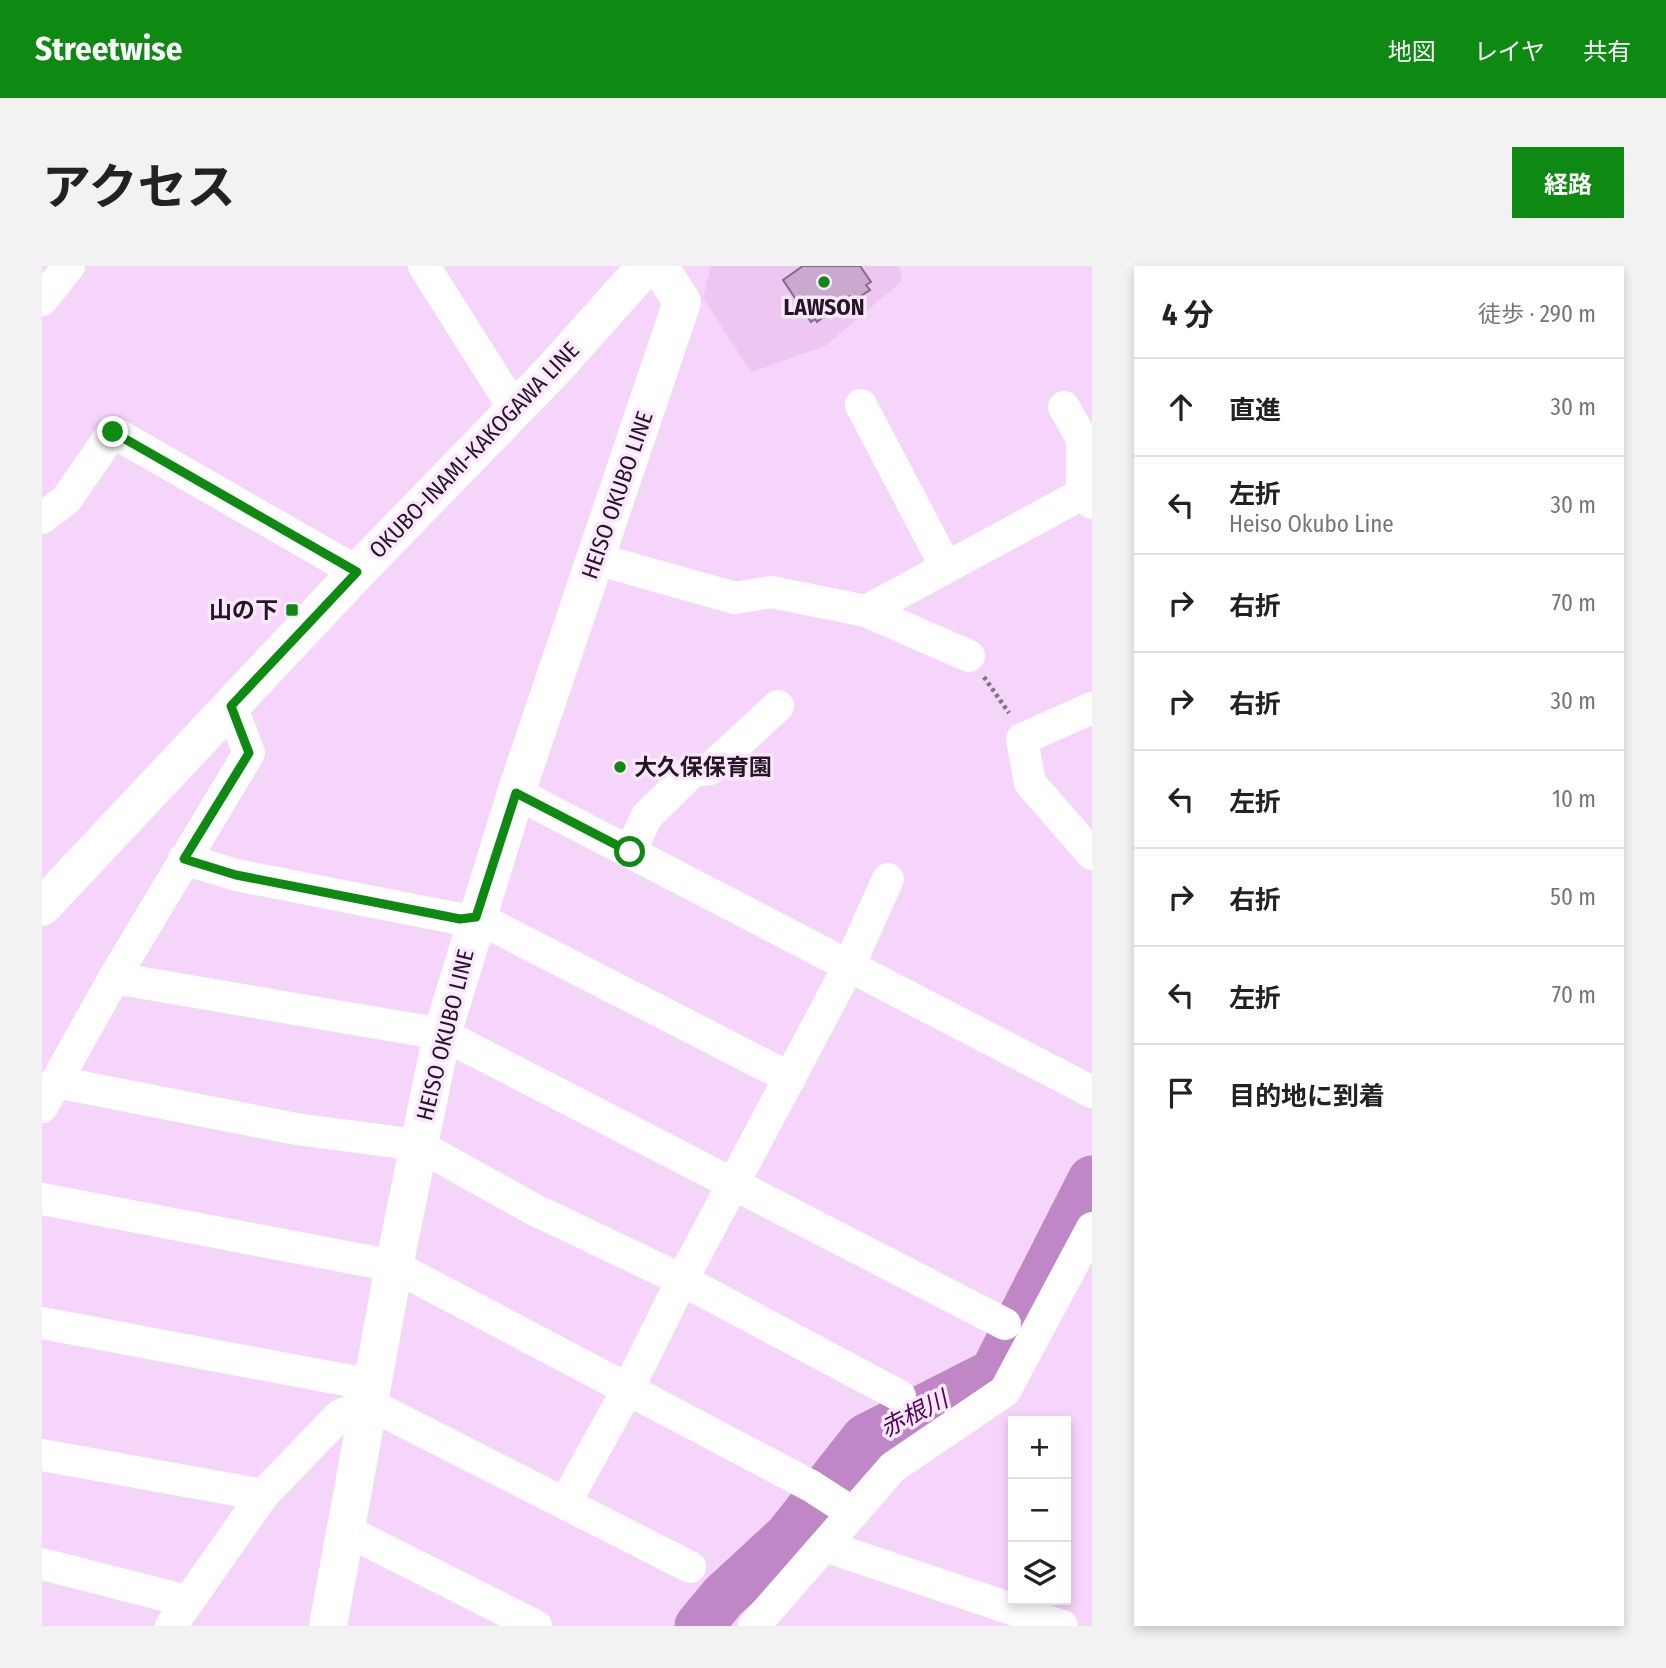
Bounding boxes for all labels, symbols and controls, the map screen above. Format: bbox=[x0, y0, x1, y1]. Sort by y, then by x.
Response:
text: Streetwise bbox=[35, 29, 182, 69]
text: 地図 bbox=[1388, 38, 1436, 66]
text: レイヤ bbox=[1474, 38, 1545, 66]
text: 共有 bbox=[1583, 38, 1631, 66]
button: 経路 bbox=[1512, 147, 1624, 218]
text: アクセス bbox=[42, 158, 236, 217]
marker: LAWSON bbox=[816, 274, 832, 290]
place label: LAWSON bbox=[784, 293, 864, 321]
text: 4 分 bbox=[1162, 297, 1214, 333]
text: 徒歩 · 290 m bbox=[1478, 300, 1596, 328]
street label: OKUBO-INAMI-KAKOGAWA LINE bbox=[363, 336, 585, 564]
icon: ahead bbox=[1162, 388, 1200, 426]
text: 30 m bbox=[1551, 393, 1596, 421]
text: 直進 bbox=[1229, 395, 1281, 426]
street label: HEISO OKUBO LINE bbox=[575, 408, 659, 582]
route end bbox=[97, 416, 128, 447]
text: 左折 bbox=[1229, 479, 1281, 510]
icon: left bbox=[1162, 486, 1200, 524]
text: 30 m bbox=[1551, 491, 1596, 519]
text: Heiso Okubo Line bbox=[1229, 510, 1394, 538]
icon: right bbox=[1162, 584, 1200, 622]
text: 70 m bbox=[1552, 589, 1596, 617]
text: 右折 bbox=[1229, 591, 1281, 622]
place label: 山の下 bbox=[209, 596, 278, 624]
marker: 山の下 bbox=[284, 602, 300, 618]
icon: right bbox=[1162, 682, 1200, 720]
text: 30 m bbox=[1551, 687, 1596, 715]
text: 右折 bbox=[1229, 689, 1281, 720]
place label: 大久保保育園 bbox=[634, 753, 772, 781]
marker: 大久保保育園 bbox=[612, 759, 628, 775]
icon: left bbox=[1162, 780, 1200, 818]
text: 10 m bbox=[1552, 785, 1596, 813]
text: 左折 bbox=[1229, 787, 1281, 818]
route start bbox=[614, 836, 645, 867]
icon: right bbox=[1162, 878, 1200, 916]
text: 50 m bbox=[1550, 883, 1596, 911]
text: 右折 bbox=[1229, 885, 1281, 916]
street label: HEISO OKUBO LINE bbox=[410, 947, 480, 1123]
icon: left bbox=[1162, 976, 1200, 1014]
text: 70 m bbox=[1552, 981, 1596, 1009]
text: 左折 bbox=[1229, 983, 1281, 1014]
icon: arrive bbox=[1162, 1074, 1200, 1112]
text: 目的地に到着 bbox=[1229, 1081, 1385, 1112]
water label: 赤根川 bbox=[876, 1384, 955, 1443]
map controls bbox=[1008, 1416, 1071, 1605]
button: + bbox=[1008, 1416, 1071, 1479]
button: − bbox=[1008, 1479, 1071, 1542]
button: layers bbox=[1008, 1542, 1071, 1605]

